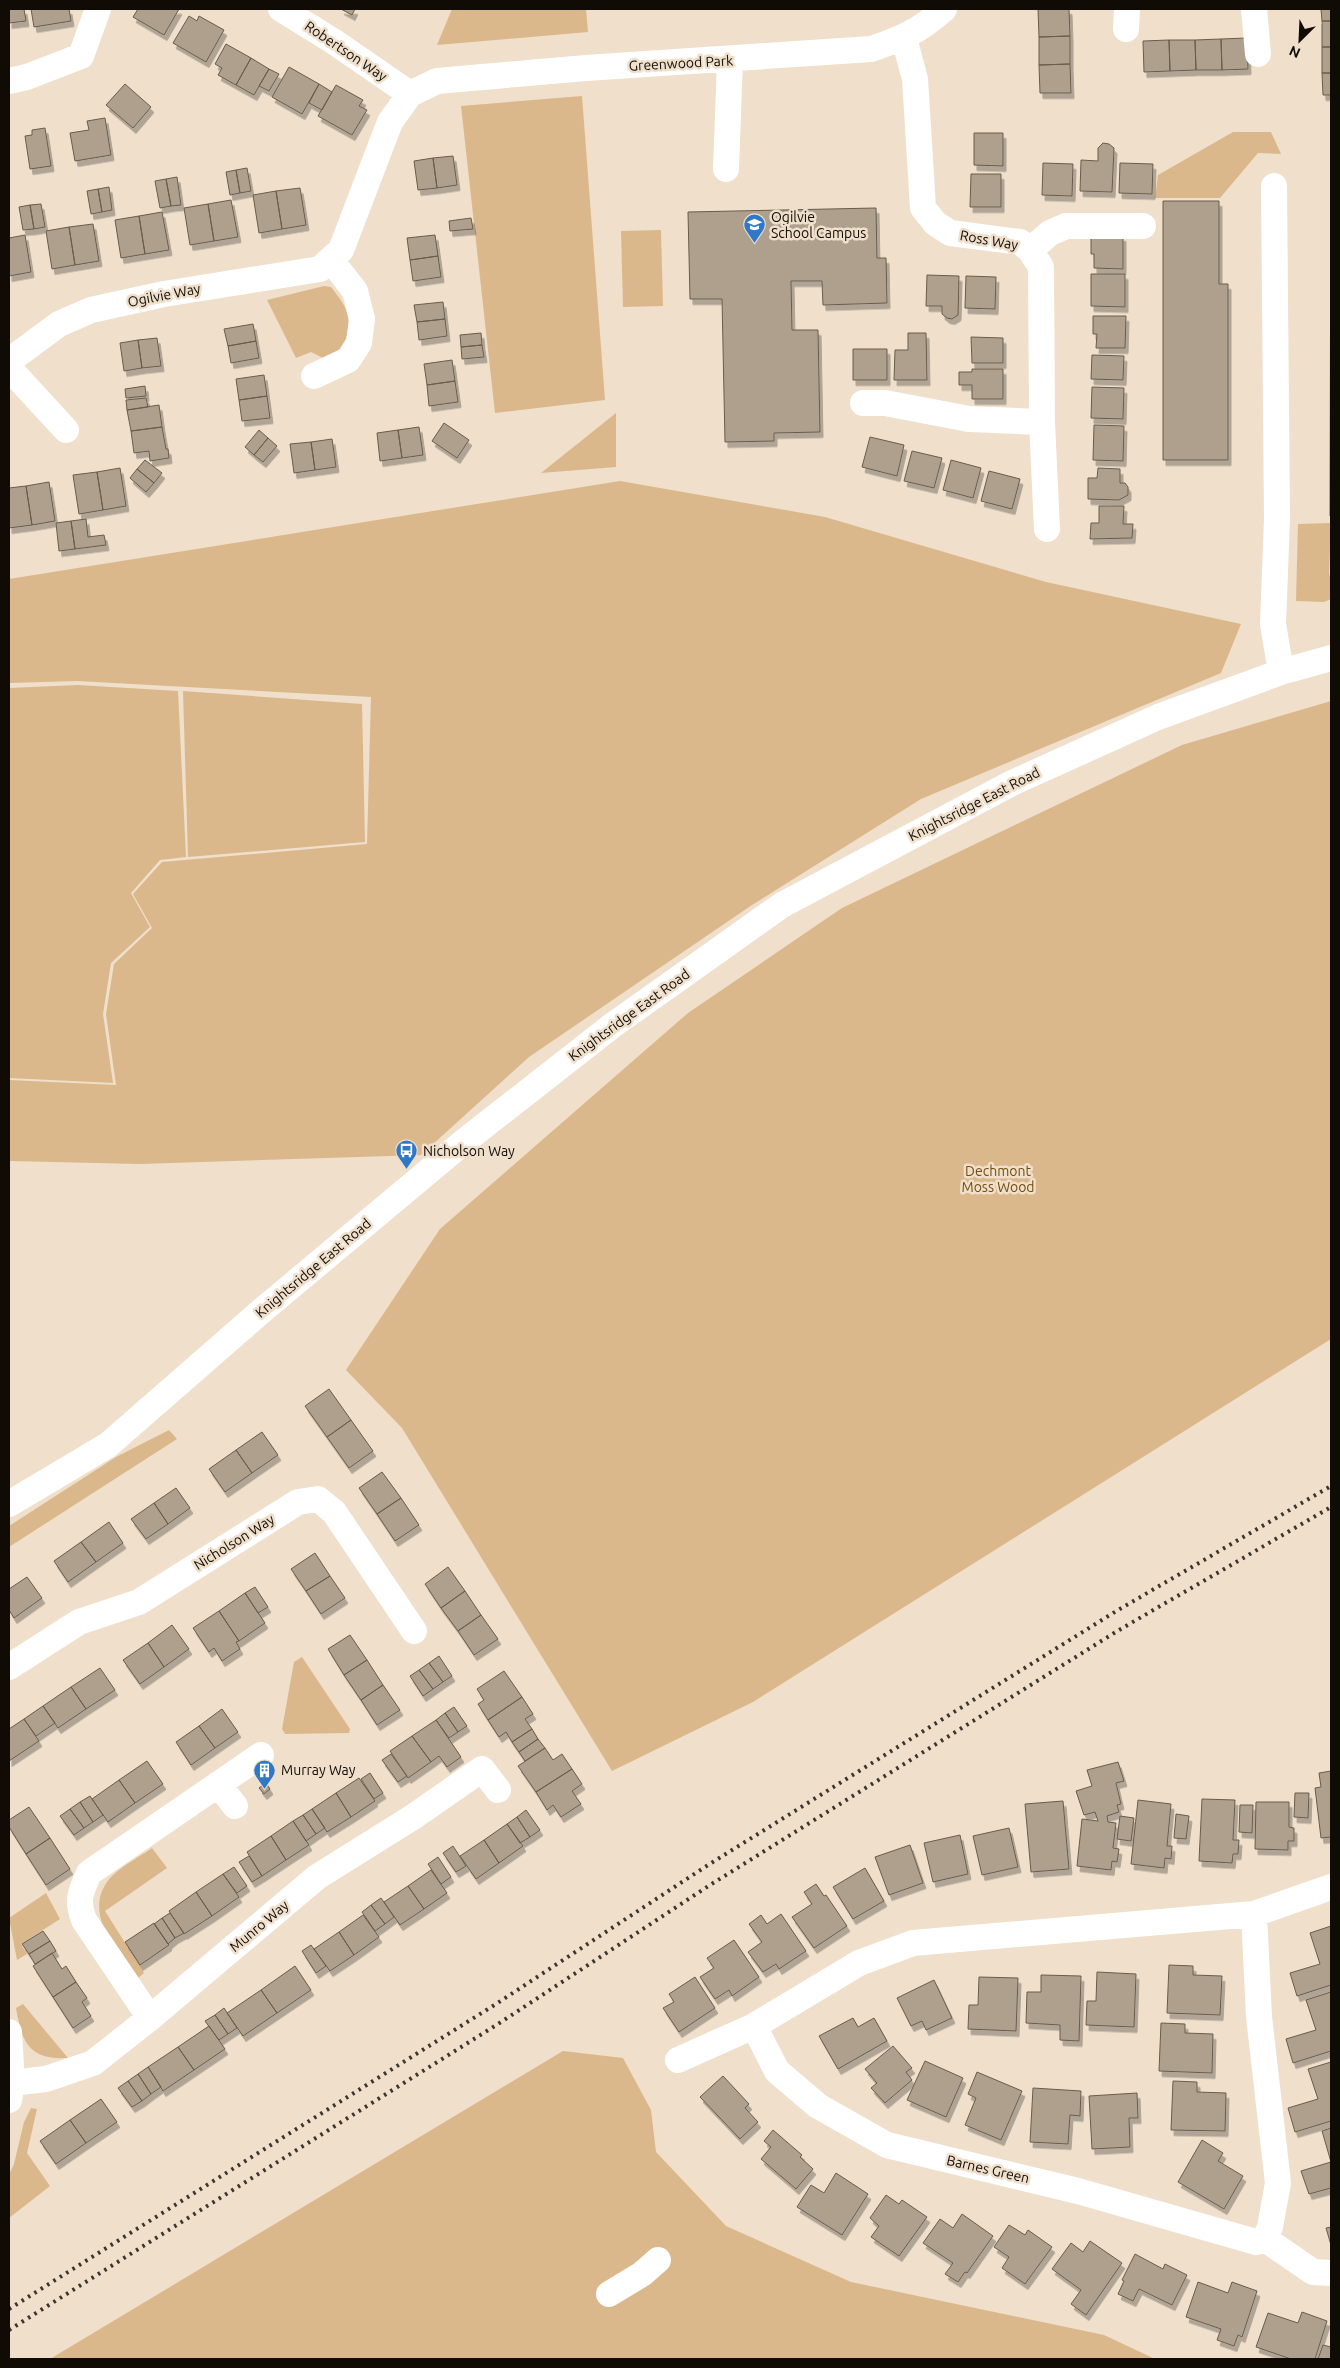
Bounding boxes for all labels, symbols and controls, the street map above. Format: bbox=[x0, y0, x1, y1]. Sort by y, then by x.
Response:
north arrow bbox=[1275, 15, 1325, 65]
street label: Robertson Way bbox=[302, 18, 390, 85]
text: N bbox=[1287, 42, 1303, 61]
street label: Greenwood Park bbox=[628, 52, 734, 74]
place label: Ogilvie School Campus bbox=[771, 209, 866, 241]
school or university icon: Ogilvie School Campus bbox=[743, 213, 767, 244]
street label: Ross Way bbox=[959, 227, 1020, 253]
street label: Ogilvie Way bbox=[126, 280, 202, 310]
street label: Knightsridge East Road bbox=[906, 764, 1042, 844]
street label: Knightsridge East Road bbox=[565, 966, 693, 1064]
bus stop icon: Nicholson Way bbox=[395, 1139, 419, 1170]
place label: Nicholson Way bbox=[423, 1143, 515, 1159]
park label: Dechmont Moss Wood bbox=[961, 1163, 1035, 1195]
street label: Knightsridge East Road bbox=[252, 1215, 374, 1321]
street label: Nicholson Way bbox=[191, 1511, 277, 1573]
building icon: Murray Way bbox=[253, 1758, 277, 1789]
place label: Murray Way bbox=[281, 1762, 356, 1778]
street label: Munro Way bbox=[226, 1897, 292, 1955]
street label: Barnes Green bbox=[945, 2152, 1031, 2186]

